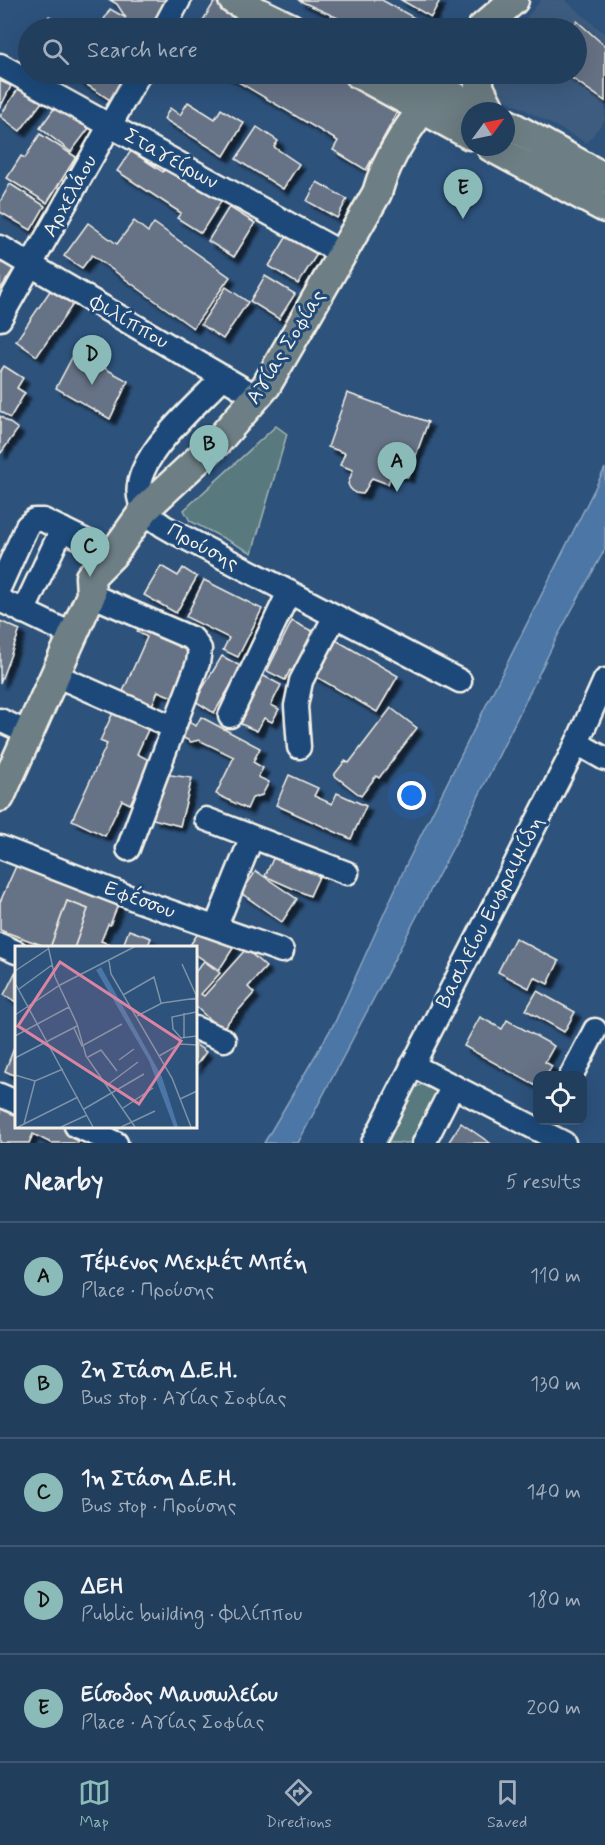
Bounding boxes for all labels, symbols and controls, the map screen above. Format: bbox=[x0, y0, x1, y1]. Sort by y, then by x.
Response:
search box bbox=[18, 18, 587, 84]
icon: search bbox=[39, 35, 72, 68]
text: Search here bbox=[87, 37, 198, 65]
north arrow bbox=[461, 102, 515, 156]
street label: Σταγείρων bbox=[119, 122, 223, 196]
street label: Αρχελάου bbox=[36, 150, 104, 242]
pin: E bbox=[444, 170, 482, 219]
street label: Αγίας Σοφίας bbox=[240, 284, 332, 410]
street label: Φιλίππου bbox=[84, 288, 174, 356]
pin: D bbox=[72, 336, 112, 385]
pin: B bbox=[190, 426, 228, 475]
pin: A bbox=[378, 442, 416, 492]
street label: Προύσης bbox=[162, 516, 244, 578]
pin: C bbox=[70, 528, 110, 577]
your location bbox=[397, 781, 426, 810]
street label: Βασιλείου Ευφραιμίδη bbox=[429, 811, 551, 1013]
street label: Εφέσσου bbox=[101, 873, 180, 926]
inset map bbox=[15, 946, 196, 1128]
map controls bbox=[533, 1071, 587, 1125]
button: locate bbox=[533, 1071, 587, 1125]
text: Nearby bbox=[24, 1165, 103, 1199]
text: 5 results bbox=[506, 1169, 581, 1196]
text: Τέμενος Μεχμέτ Μπέη bbox=[81, 1249, 307, 1277]
text: A bbox=[37, 1263, 50, 1290]
text: 110 m bbox=[530, 1263, 581, 1290]
text: Place · Προύσης bbox=[81, 1277, 214, 1304]
text: 2η Στάση Δ.Ε.Η. bbox=[81, 1357, 237, 1385]
text: B bbox=[37, 1371, 50, 1398]
text: 130 m bbox=[530, 1371, 581, 1398]
text: Bus stop · Αγίας Σοφίας bbox=[81, 1385, 287, 1412]
text: 1η Στάση Δ.Ε.Η. bbox=[81, 1465, 236, 1493]
text: C bbox=[36, 1479, 51, 1506]
text: 140 m bbox=[527, 1479, 581, 1506]
text: Bus stop · Προύσης bbox=[81, 1493, 236, 1520]
text: ΔΕΗ bbox=[81, 1573, 124, 1601]
text: D bbox=[37, 1587, 50, 1614]
text: 180 m bbox=[528, 1587, 581, 1614]
text: Public building · Φιλίππου bbox=[81, 1601, 302, 1628]
text: Είσοδος Μαυσωλείου bbox=[81, 1681, 278, 1709]
text: E bbox=[38, 1695, 49, 1722]
text: 200 m bbox=[526, 1695, 581, 1722]
text: Place · Αγίας Σοφίας bbox=[81, 1709, 264, 1736]
tab: Map bbox=[78, 1776, 111, 1833]
tab: Directions bbox=[266, 1776, 332, 1833]
tab: Saved bbox=[487, 1776, 527, 1833]

